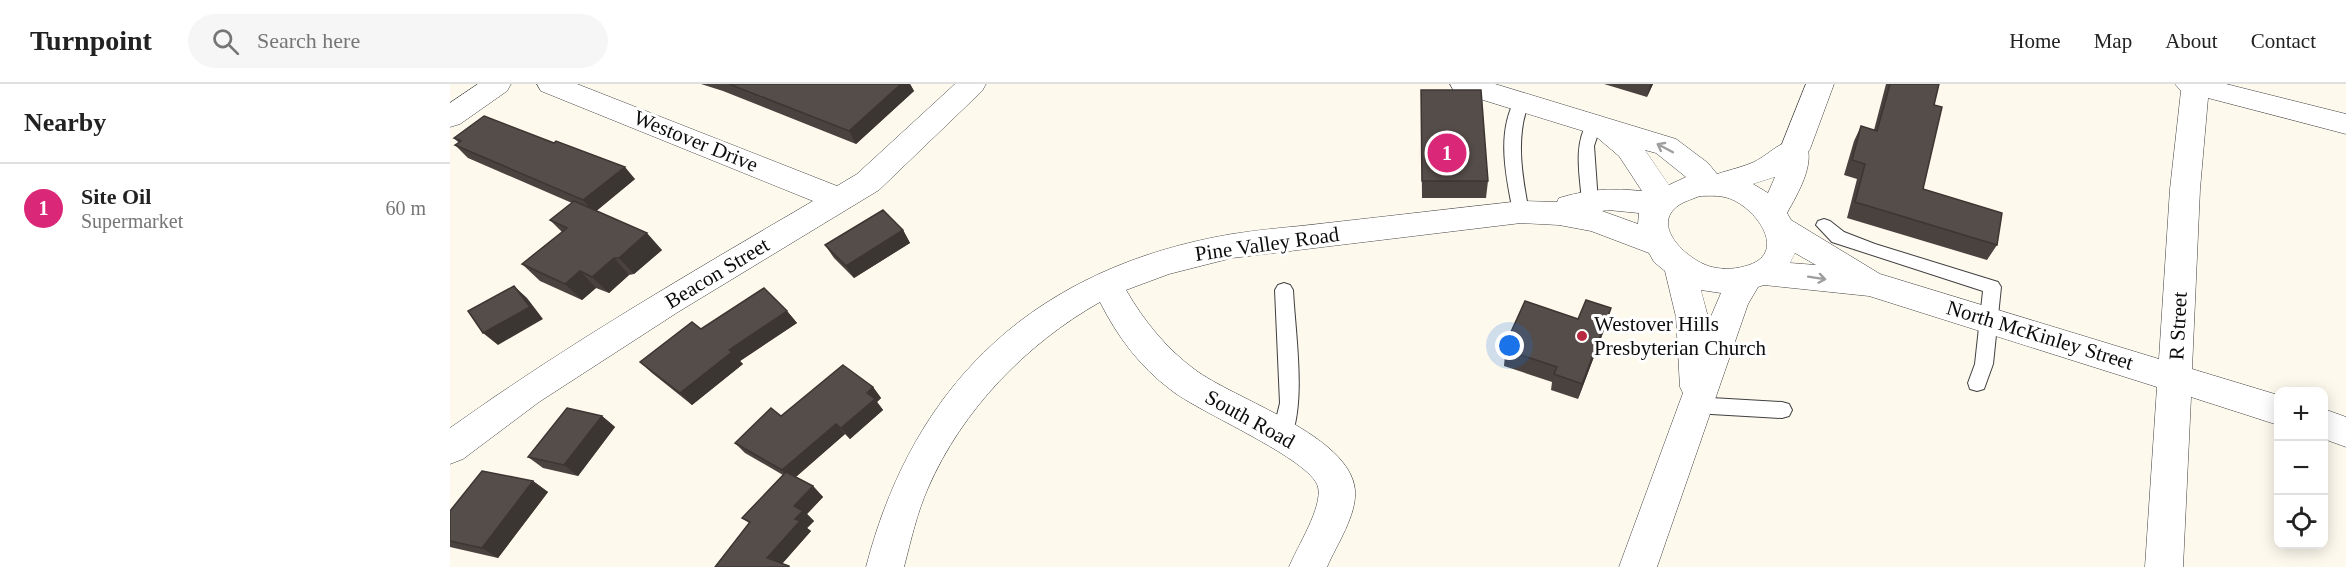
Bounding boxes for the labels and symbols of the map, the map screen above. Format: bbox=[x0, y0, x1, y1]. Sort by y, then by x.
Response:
street label: Westover Drive bbox=[630, 105, 762, 177]
pin: 1 bbox=[1428, 130, 1466, 176]
one-way arrow bbox=[1657, 142, 1674, 154]
street label: Pine Valley Road bbox=[1193, 222, 1341, 266]
street label: Beacon Street bbox=[661, 232, 774, 313]
one-way arrow bbox=[1807, 273, 1826, 284]
street label: R Street bbox=[2164, 291, 2192, 361]
street label: North McKinley Street bbox=[1944, 295, 2136, 375]
place label: Westover Hills Presbyterian Church bbox=[1594, 312, 1767, 360]
marker: Westover Hills Presbyterian Church bbox=[1575, 329, 1589, 343]
your location bbox=[1495, 331, 1524, 360]
street label: South Road bbox=[1201, 385, 1299, 454]

